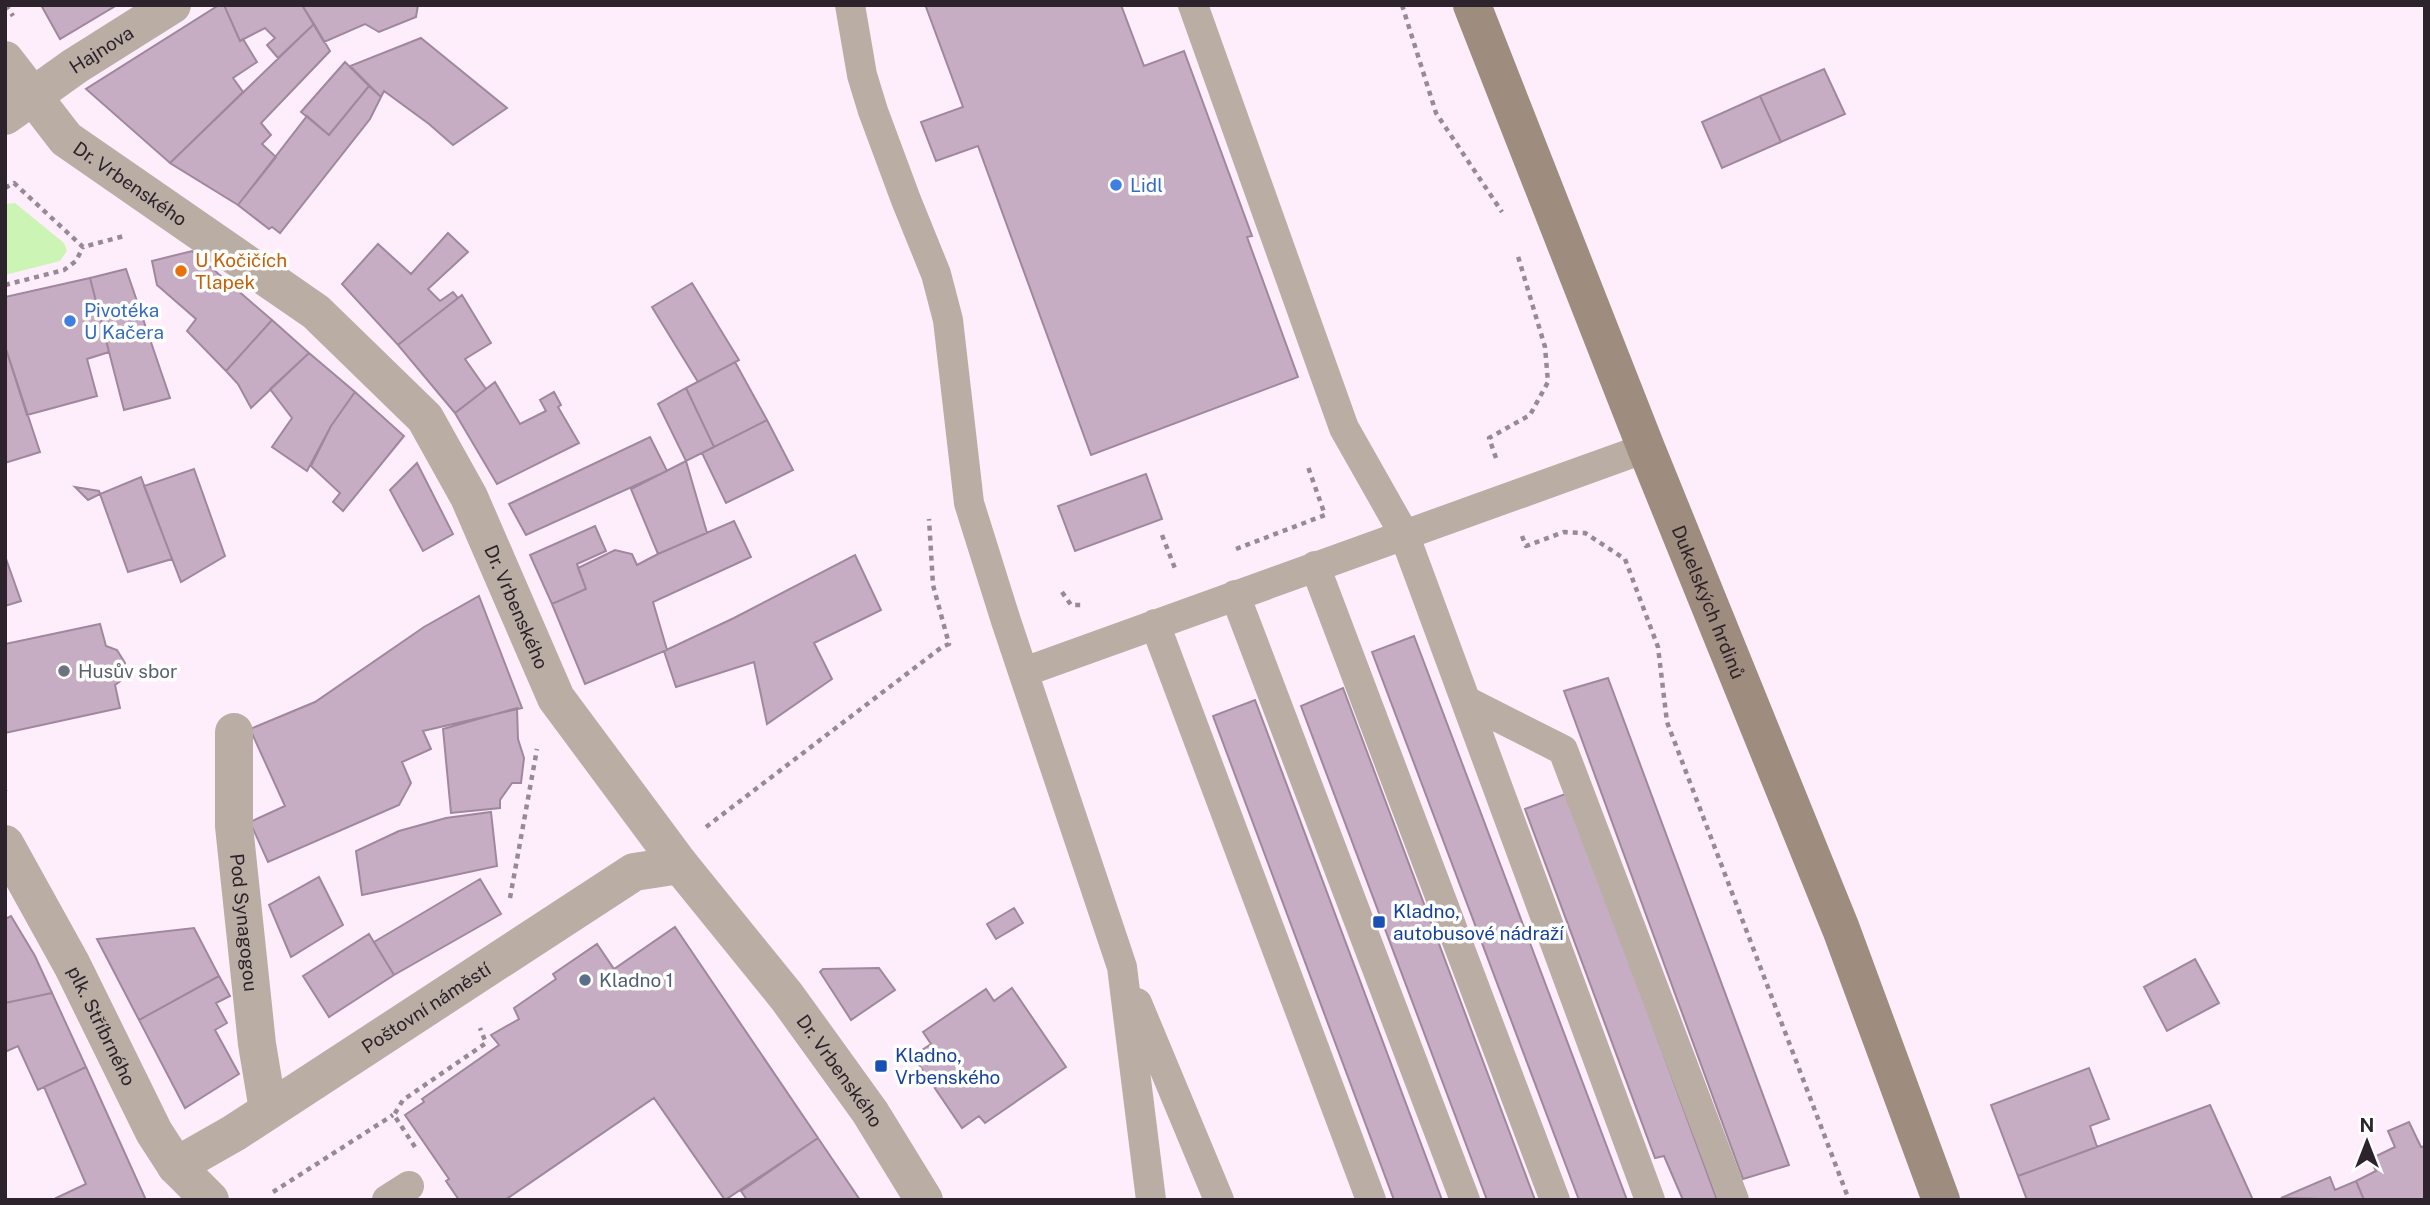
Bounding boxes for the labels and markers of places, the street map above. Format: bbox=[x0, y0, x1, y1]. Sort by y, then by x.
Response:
place label: Lidl bbox=[1130, 174, 1163, 196]
marker: Lidl bbox=[1108, 177, 1124, 193]
place label: U Kočičích Tlapek bbox=[195, 249, 287, 293]
marker: U Kočičích Tlapek bbox=[173, 263, 189, 279]
place label: Pivotéka U Kačera bbox=[84, 299, 164, 343]
marker: Pivotéka U Kačera bbox=[62, 313, 78, 329]
place label: Husův sbor bbox=[78, 660, 178, 682]
marker: Husův sbor bbox=[56, 663, 72, 679]
place label: Kladno, autobusové nádraží bbox=[1393, 900, 1564, 944]
marker: Kladno, autobusové nádraží bbox=[1371, 914, 1387, 930]
place label: Kladno 1 bbox=[599, 969, 674, 991]
marker: Kladno 1 bbox=[577, 972, 593, 988]
place label: Kladno, Vrbenského bbox=[895, 1044, 1000, 1088]
marker: Kladno, Vrbenského bbox=[873, 1058, 889, 1074]

